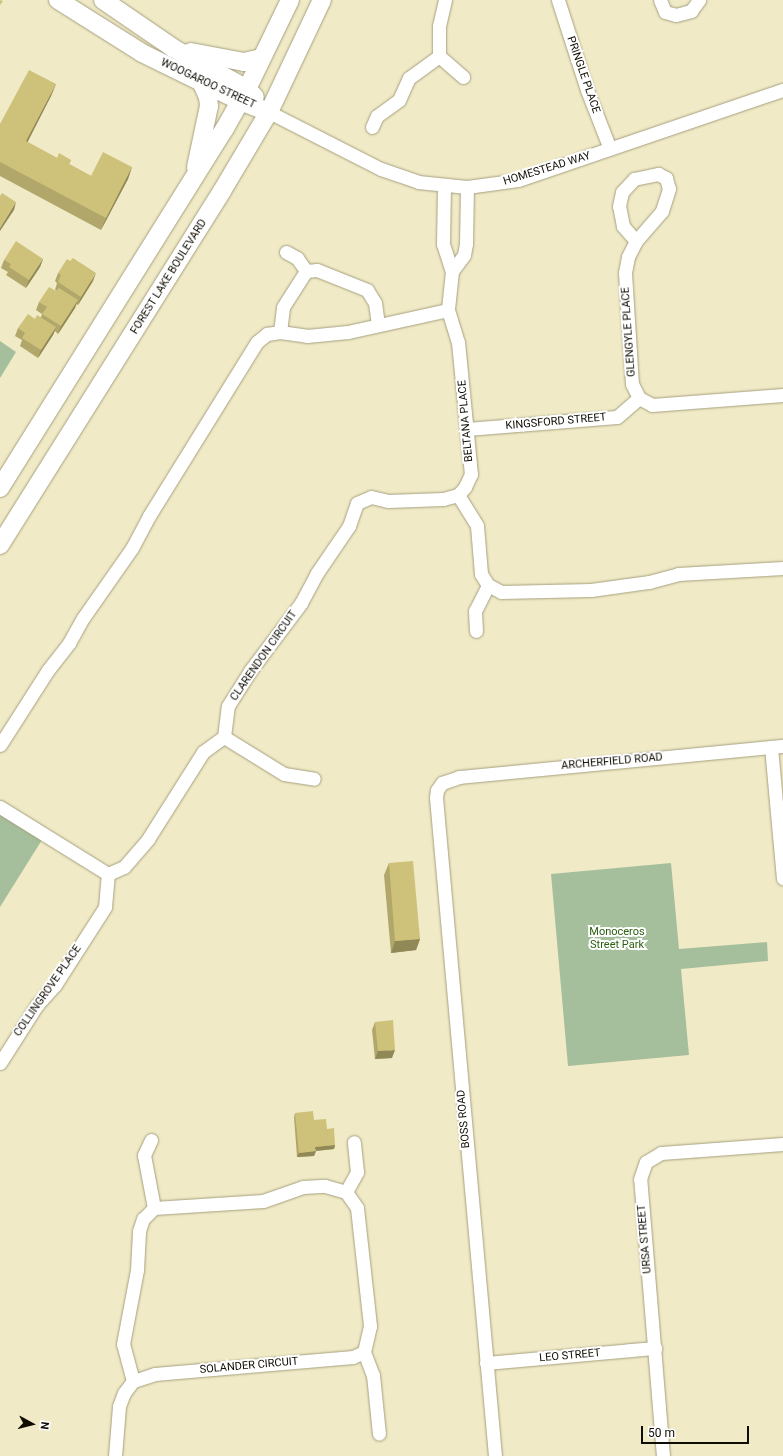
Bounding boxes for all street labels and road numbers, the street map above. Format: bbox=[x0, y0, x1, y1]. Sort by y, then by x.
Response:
street label: PRINGLE PLACE bbox=[564, 35, 602, 115]
street label: WOOGAROO STREET bbox=[158, 56, 258, 112]
street label: HOMESTEAD WAY bbox=[502, 149, 592, 189]
street label: FOREST LAKE BOULEVARD bbox=[128, 217, 210, 337]
street label: GLENGYLE PLACE bbox=[619, 287, 639, 377]
street label: BELTANA PLACE bbox=[456, 379, 476, 463]
street label: KINGSFORD STREET bbox=[505, 411, 607, 433]
street label: CLARENDON CIRCUIT bbox=[228, 608, 300, 704]
street label: ARCHERFIELD ROAD bbox=[561, 751, 663, 773]
street label: COLLINGROVE PLACE bbox=[11, 943, 85, 1039]
street label: BOSS ROAD bbox=[455, 1089, 473, 1149]
street label: URSA STREET bbox=[635, 1204, 655, 1274]
street label: LEO STREET bbox=[539, 1347, 601, 1365]
street label: SOLANDER CIRCUIT bbox=[199, 1355, 299, 1377]

